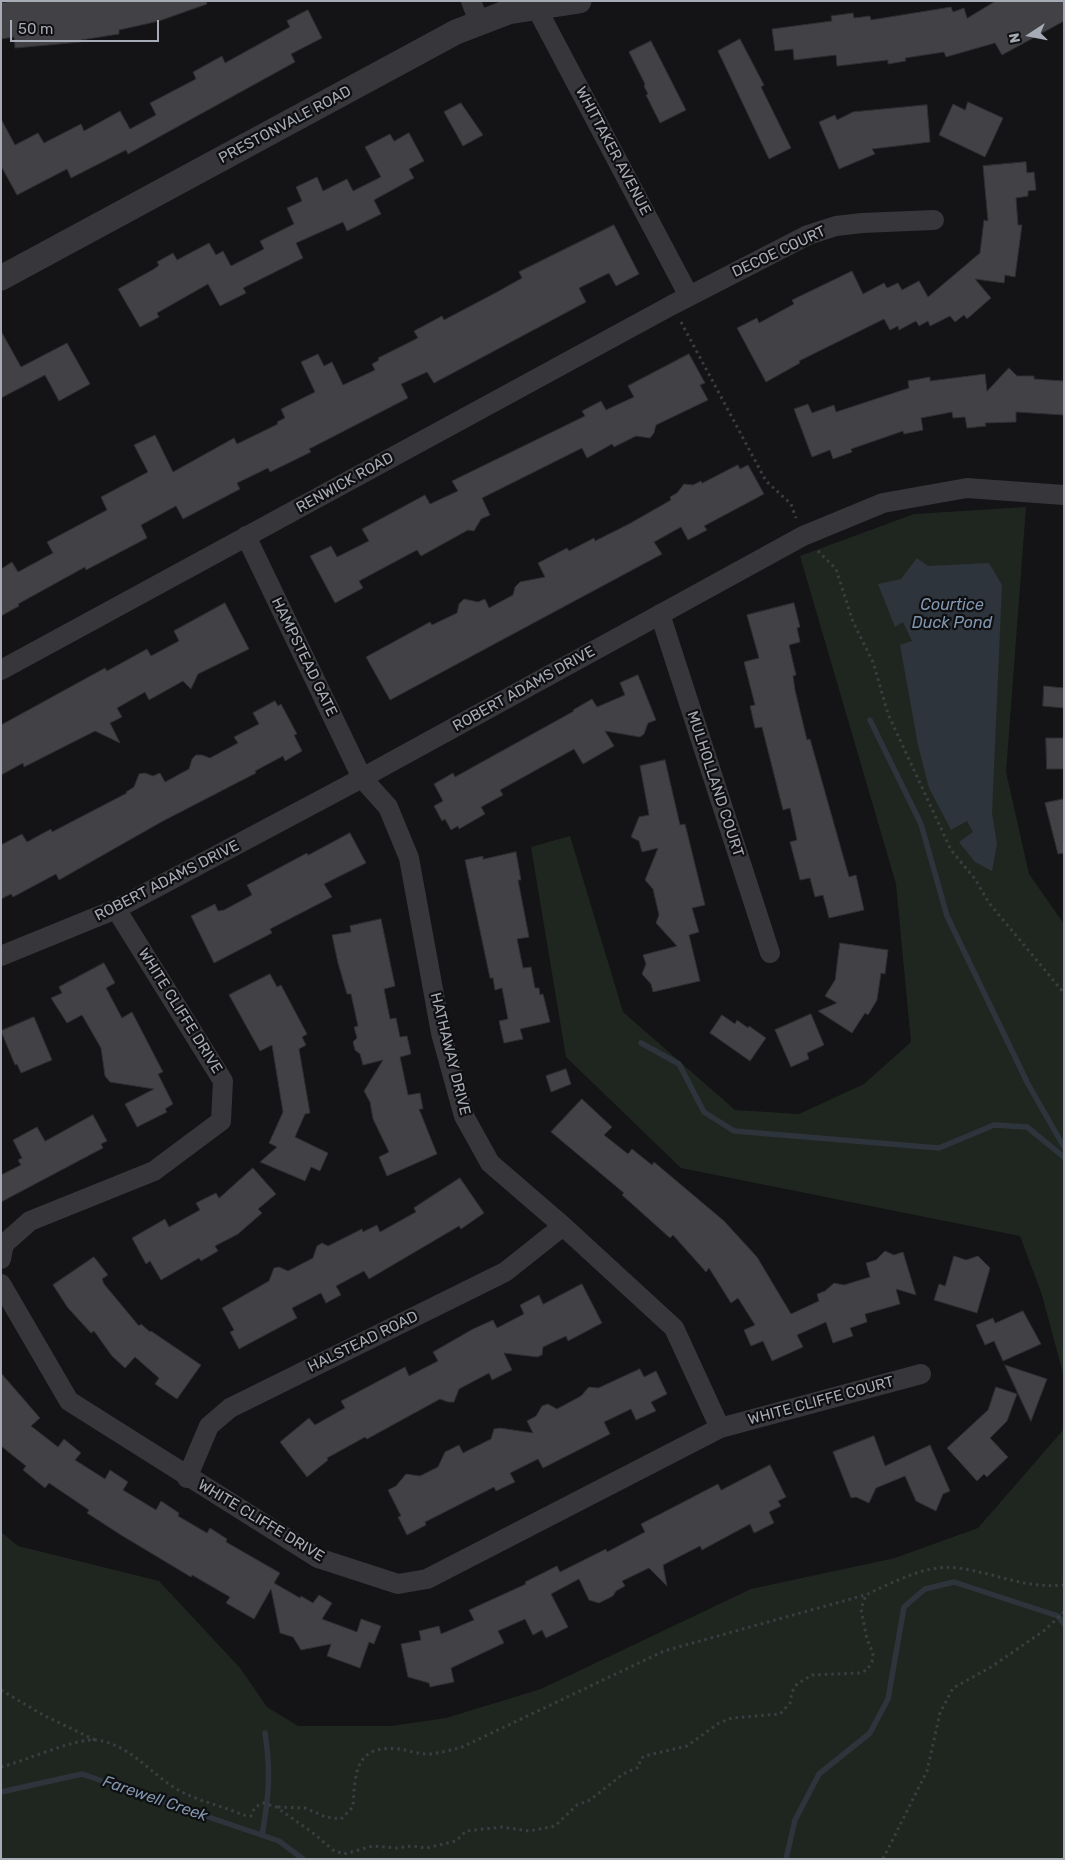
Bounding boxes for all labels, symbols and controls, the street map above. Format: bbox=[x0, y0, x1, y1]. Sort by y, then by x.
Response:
scale bar bbox=[12, 10, 161, 42]
north arrow bbox=[1005, 10, 1055, 60]
text: 50 m bbox=[18, 20, 53, 38]
text: N bbox=[1005, 31, 1024, 45]
street label: PRESTONVALE ROAD bbox=[216, 82, 354, 168]
street label: WHITTAKER AVENUE bbox=[571, 84, 655, 218]
street label: DECOE COURT bbox=[729, 222, 829, 282]
street label: RENWICK ROAD bbox=[293, 449, 397, 517]
street label: HAMPSTEAD GATE bbox=[267, 595, 341, 719]
water label: Courtice Duck Pond bbox=[912, 595, 992, 633]
street label: ROBERT ADAMS DRIVE bbox=[450, 642, 598, 736]
street label: MULHOLLAND COURT bbox=[683, 709, 747, 859]
street label: ROBERT ADAMS DRIVE bbox=[92, 837, 242, 925]
street label: WHITE CLIFFE DRIVE bbox=[134, 945, 226, 1077]
street label: HATHAWAY DRIVE bbox=[426, 991, 474, 1117]
street label: HALSTEAD ROAD bbox=[305, 1308, 421, 1376]
street label: WHITE CLIFFE COURT bbox=[746, 1373, 896, 1429]
street label: WHITE CLIFFE DRIVE bbox=[195, 1476, 327, 1566]
water label: Farewell Creek bbox=[100, 1772, 210, 1826]

